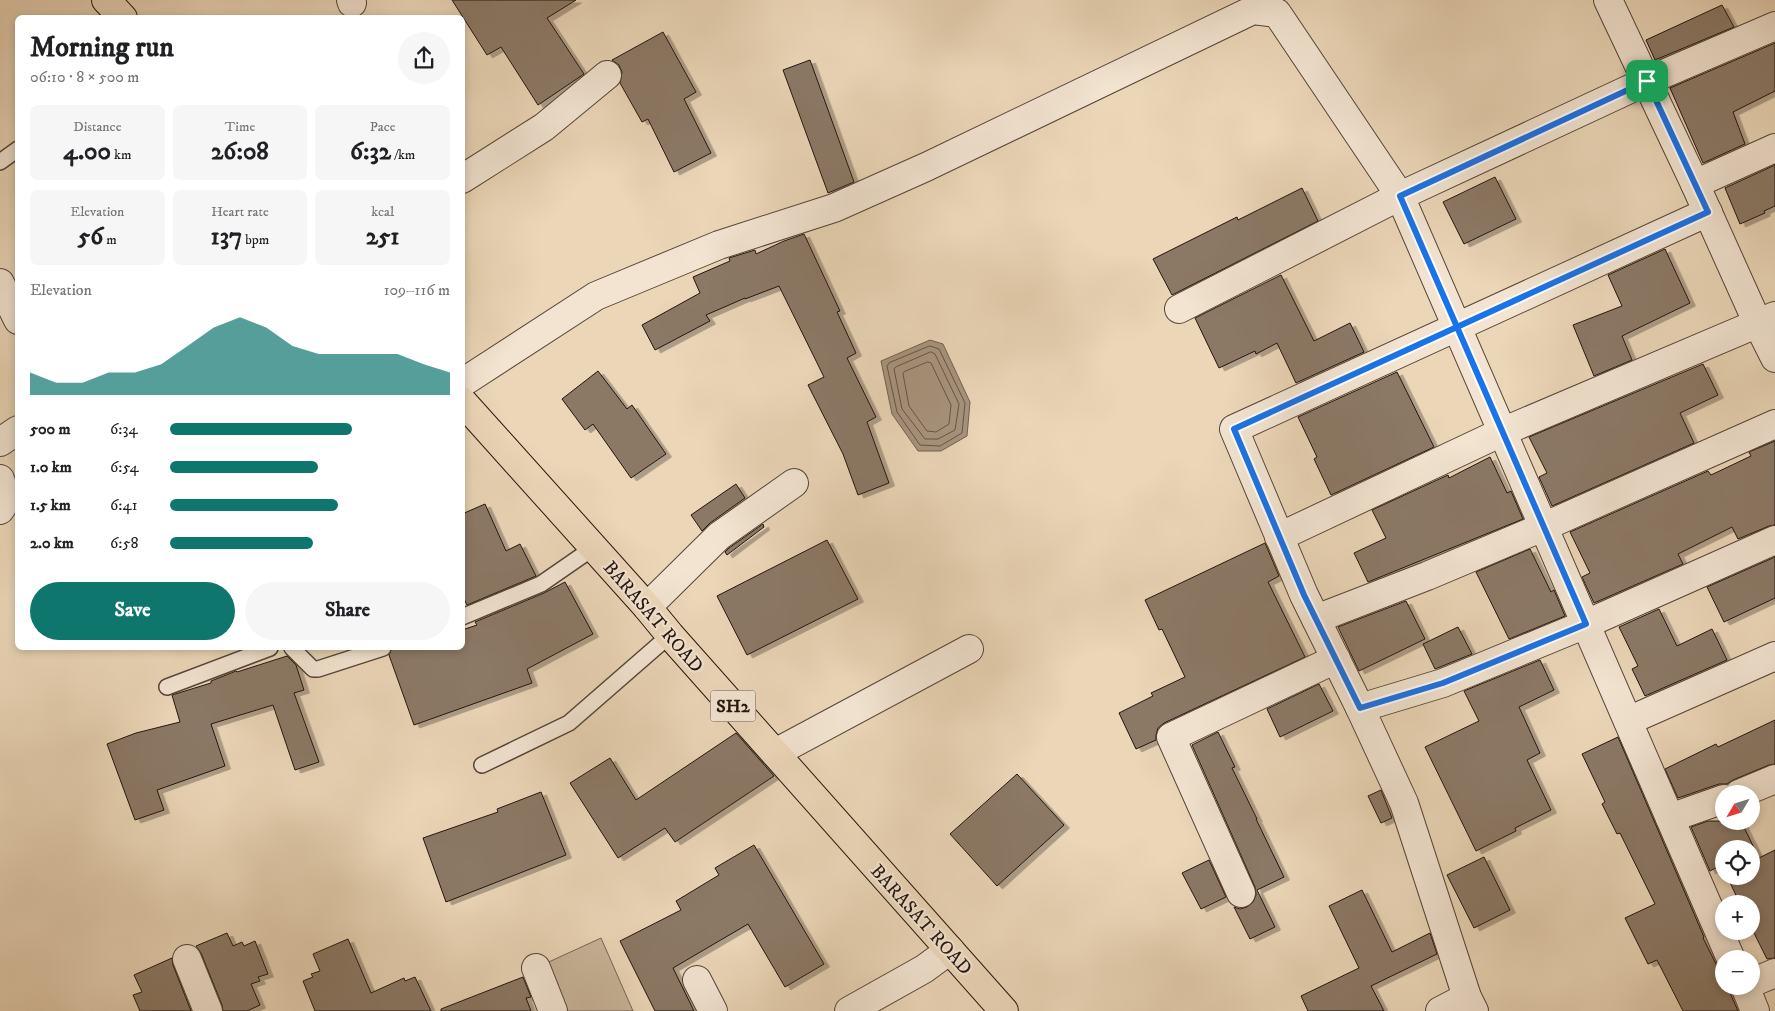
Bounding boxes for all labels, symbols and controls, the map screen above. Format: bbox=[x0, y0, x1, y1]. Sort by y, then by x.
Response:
text: Morning run bbox=[30, 30, 174, 65]
button: share bbox=[398, 32, 450, 84]
pin bbox=[1626, 60, 1668, 102]
text: 06:10 · 8 × 500 m bbox=[30, 67, 139, 87]
icon: arrive bbox=[1633, 67, 1661, 95]
text: Distance bbox=[73, 118, 121, 136]
text: Time bbox=[225, 118, 255, 136]
text: Pace bbox=[370, 118, 396, 136]
text: 4.00 bbox=[63, 136, 111, 167]
text: 26:08 bbox=[211, 136, 269, 167]
text: 6:32 bbox=[350, 136, 391, 167]
text: km bbox=[111, 146, 131, 164]
text: /km bbox=[391, 146, 415, 164]
text: Elevation bbox=[70, 203, 124, 221]
text: Heart rate bbox=[211, 203, 269, 221]
text: kcal bbox=[371, 203, 394, 221]
text: 56 bbox=[78, 221, 103, 252]
text: 137 bbox=[211, 221, 242, 252]
text: 251 bbox=[366, 221, 400, 252]
text: m bbox=[103, 231, 117, 249]
text: bpm bbox=[242, 231, 269, 249]
text: Elevation bbox=[30, 280, 92, 300]
text: 109–116 m bbox=[384, 280, 450, 300]
text: 500 m bbox=[30, 419, 71, 439]
text: 6:34 bbox=[110, 419, 138, 439]
text: 1.0 km bbox=[30, 457, 72, 477]
text: 6:54 bbox=[110, 457, 139, 477]
text: 1.5 km bbox=[30, 495, 71, 515]
text: 6:41 bbox=[110, 495, 138, 515]
text: 2.0 km bbox=[30, 533, 74, 553]
text: 6:58 bbox=[110, 533, 138, 553]
street label: BARASAT ROAD bbox=[598, 556, 708, 678]
button: Save bbox=[30, 582, 235, 640]
button: Share bbox=[245, 582, 450, 640]
road number: SH2 bbox=[710, 690, 756, 721]
north arrow bbox=[1715, 785, 1760, 830]
map controls bbox=[1715, 785, 1760, 995]
button: locate bbox=[1715, 840, 1760, 885]
street label: BARASAT ROAD bbox=[865, 860, 977, 980]
button: + bbox=[1715, 895, 1760, 940]
button: − bbox=[1715, 950, 1760, 995]

